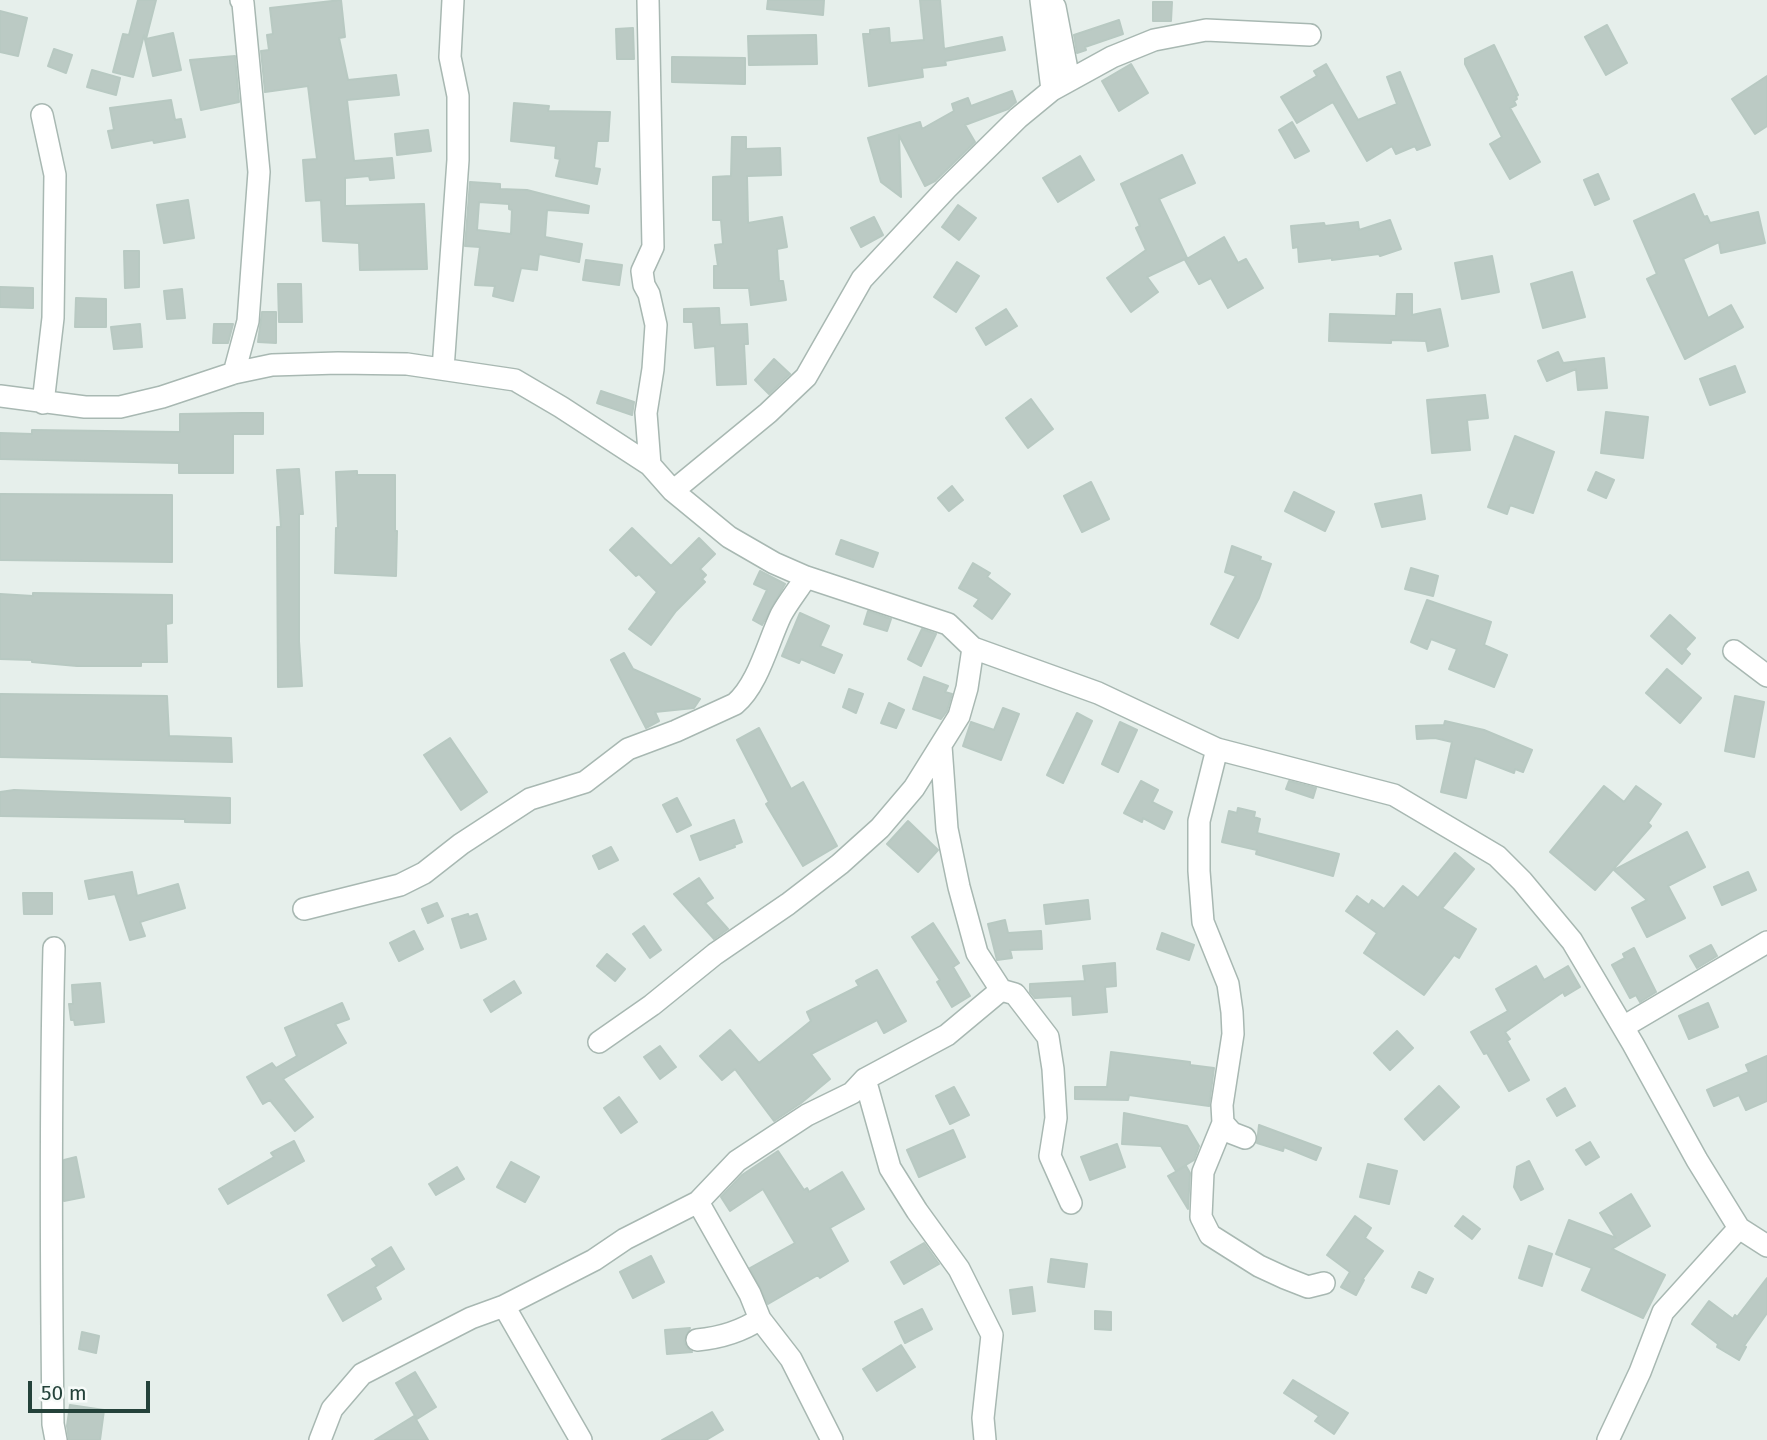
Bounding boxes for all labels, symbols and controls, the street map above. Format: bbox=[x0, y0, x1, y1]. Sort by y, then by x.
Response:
scale bar bbox=[32, 1366, 154, 1410]
text: 50 m bbox=[41, 1380, 87, 1406]

